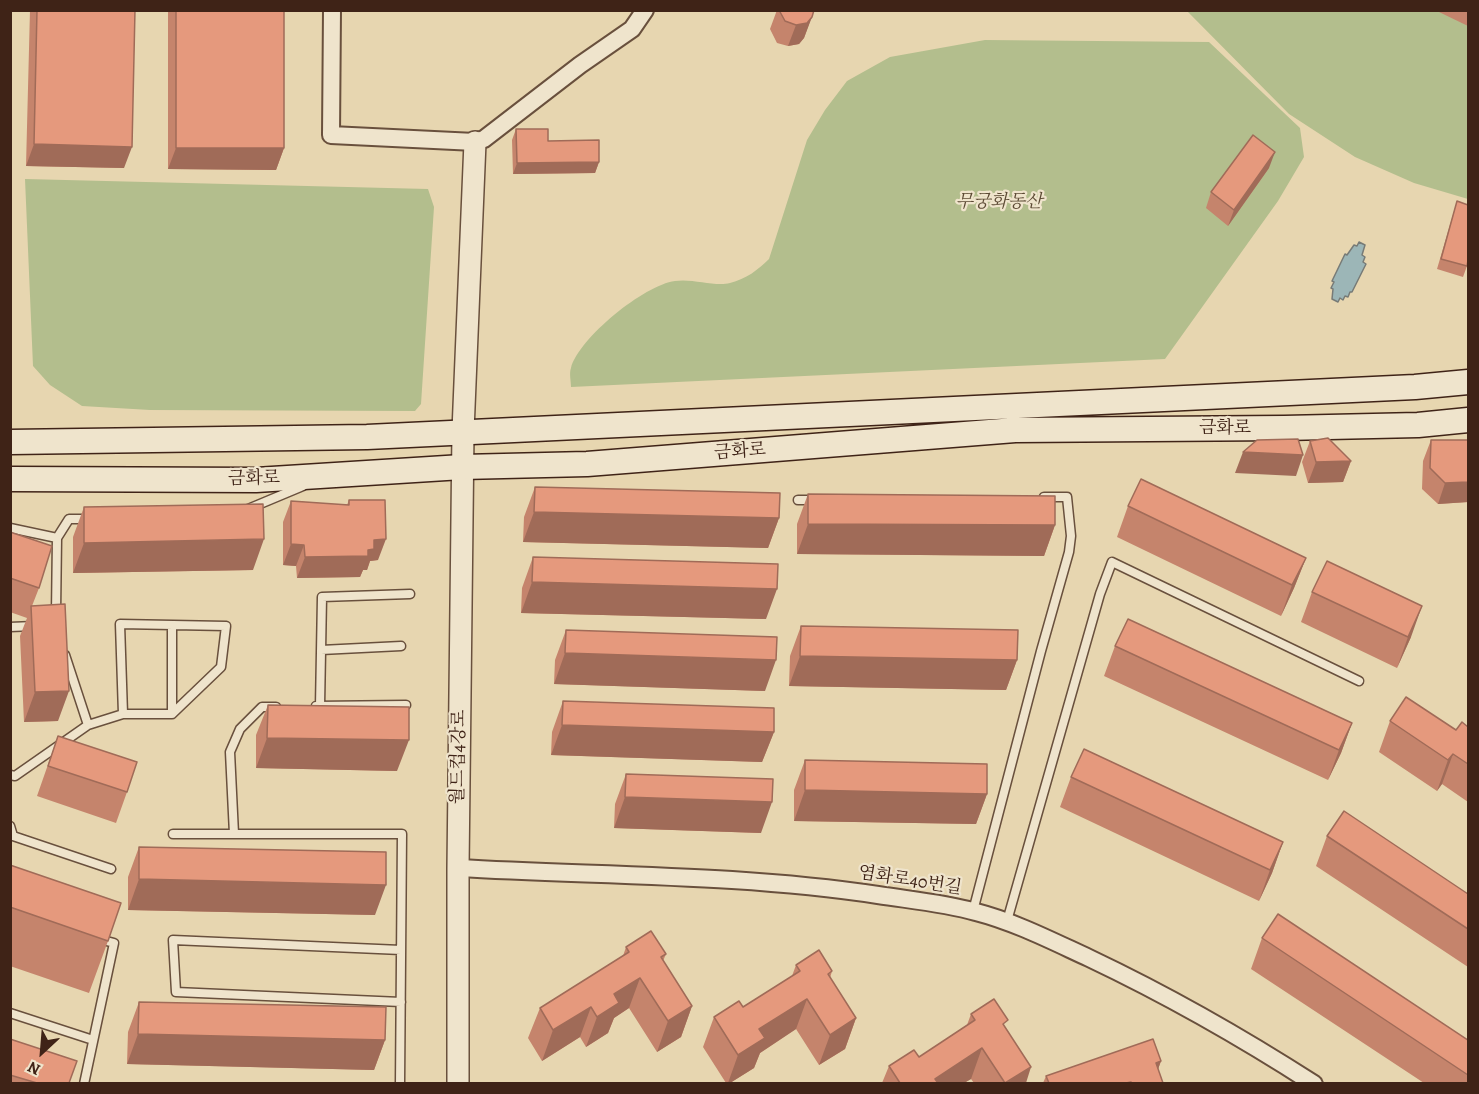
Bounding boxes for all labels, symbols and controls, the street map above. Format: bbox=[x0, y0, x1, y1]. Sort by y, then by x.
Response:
park label: 무궁화동산 bbox=[956, 192, 1042, 214]
street label: 금화로 bbox=[1199, 418, 1251, 440]
street label: 금화로 bbox=[713, 439, 767, 465]
street label: 금화로 bbox=[228, 468, 280, 490]
street label: 월드컵4강로 bbox=[447, 709, 471, 805]
street label: 염화로40번길 bbox=[857, 862, 963, 900]
north arrow bbox=[12, 1022, 72, 1082]
text: N bbox=[24, 1056, 44, 1081]

